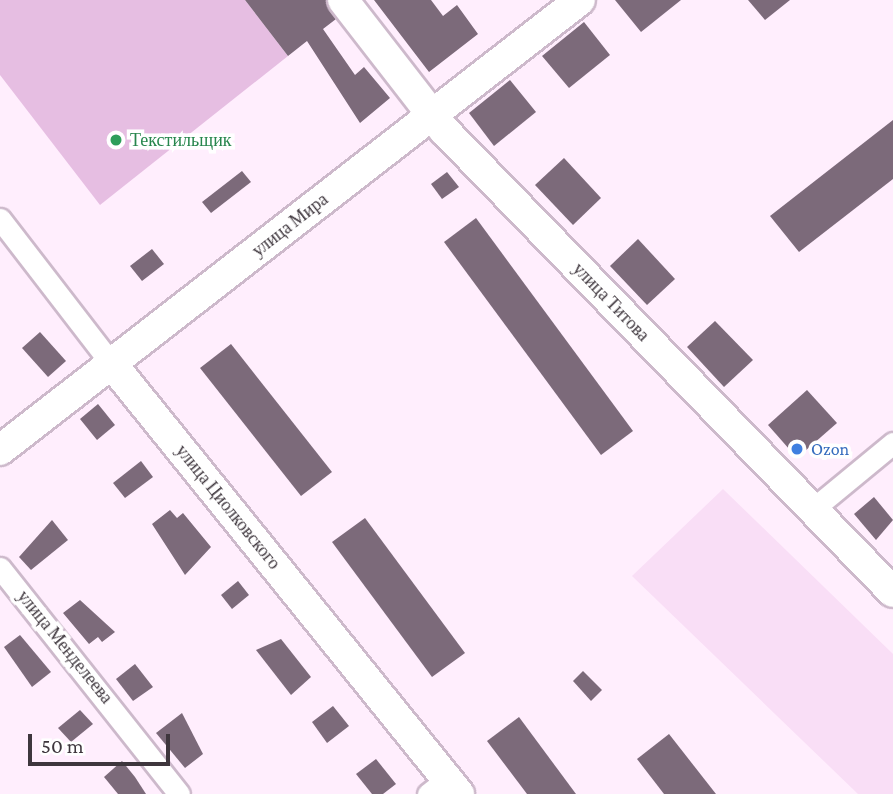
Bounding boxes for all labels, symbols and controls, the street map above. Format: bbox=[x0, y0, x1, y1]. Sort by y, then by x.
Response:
place label: Текстильщик bbox=[130, 129, 232, 151]
marker: Текстильщик bbox=[108, 132, 124, 148]
street label: улица Мира bbox=[248, 189, 332, 261]
street label: улица Титова bbox=[568, 258, 654, 346]
place label: Ozon bbox=[811, 438, 849, 460]
street label: улица Циолковского bbox=[171, 440, 285, 574]
marker: Ozon bbox=[789, 441, 805, 457]
street label: улица Менделеева bbox=[13, 586, 117, 708]
scale bar bbox=[32, 720, 173, 764]
text: 50 m bbox=[41, 734, 84, 758]

